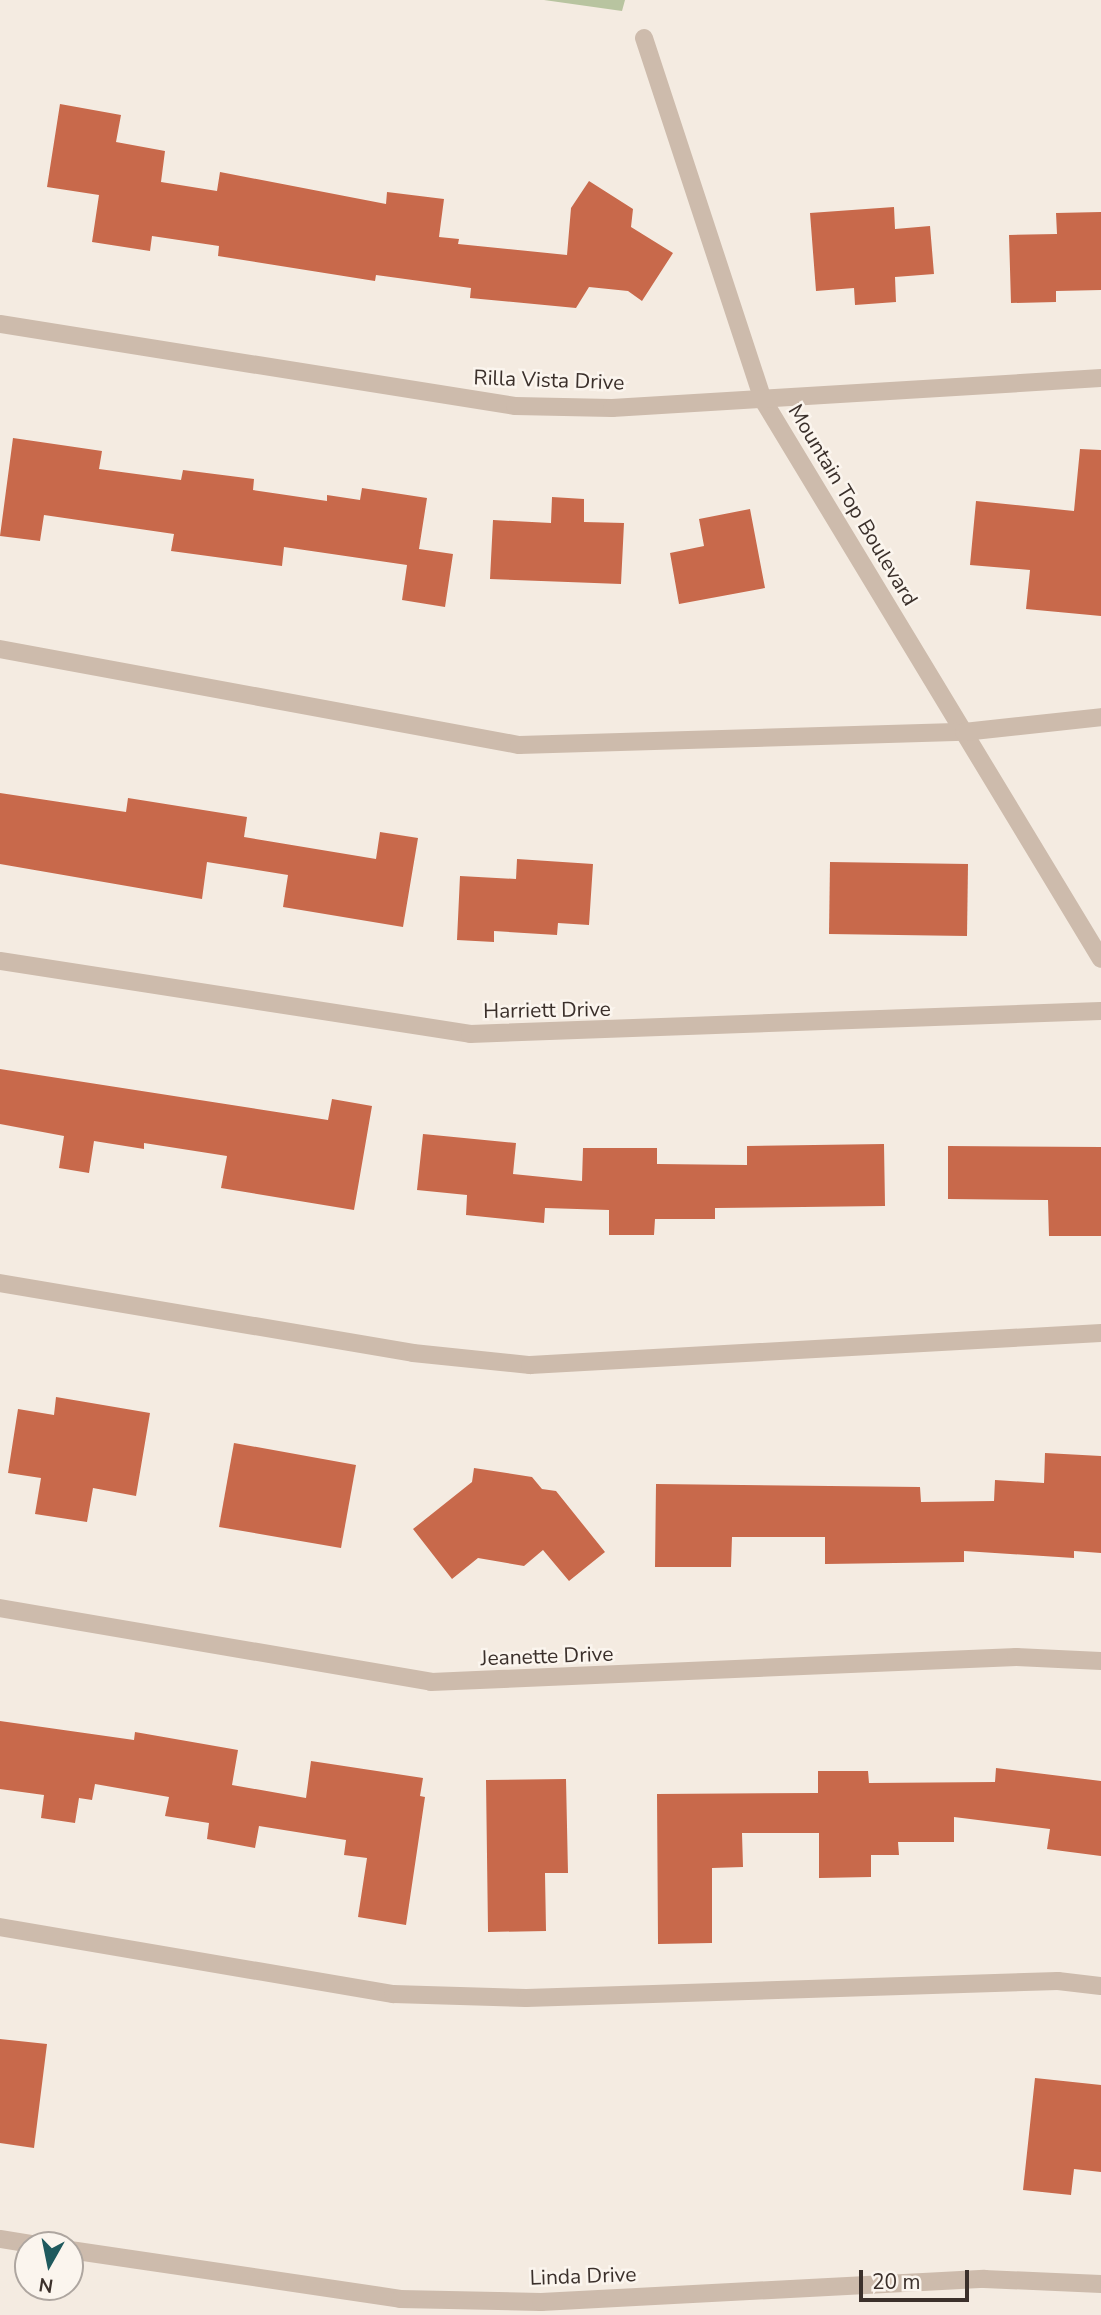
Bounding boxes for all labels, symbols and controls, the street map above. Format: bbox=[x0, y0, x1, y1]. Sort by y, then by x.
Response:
street label: Rilla Vista Drive bbox=[473, 365, 625, 395]
street label: Mountain Top Boulevard bbox=[783, 400, 923, 610]
street label: Harriett Drive bbox=[483, 996, 611, 1024]
street label: Jeanette Drive bbox=[480, 1641, 614, 1671]
north arrow bbox=[14, 2231, 84, 2301]
scale bar bbox=[863, 2256, 973, 2300]
street label: Linda Drive bbox=[529, 2262, 637, 2290]
text: 20 m bbox=[872, 2268, 921, 2296]
text: N bbox=[37, 2271, 55, 2299]

